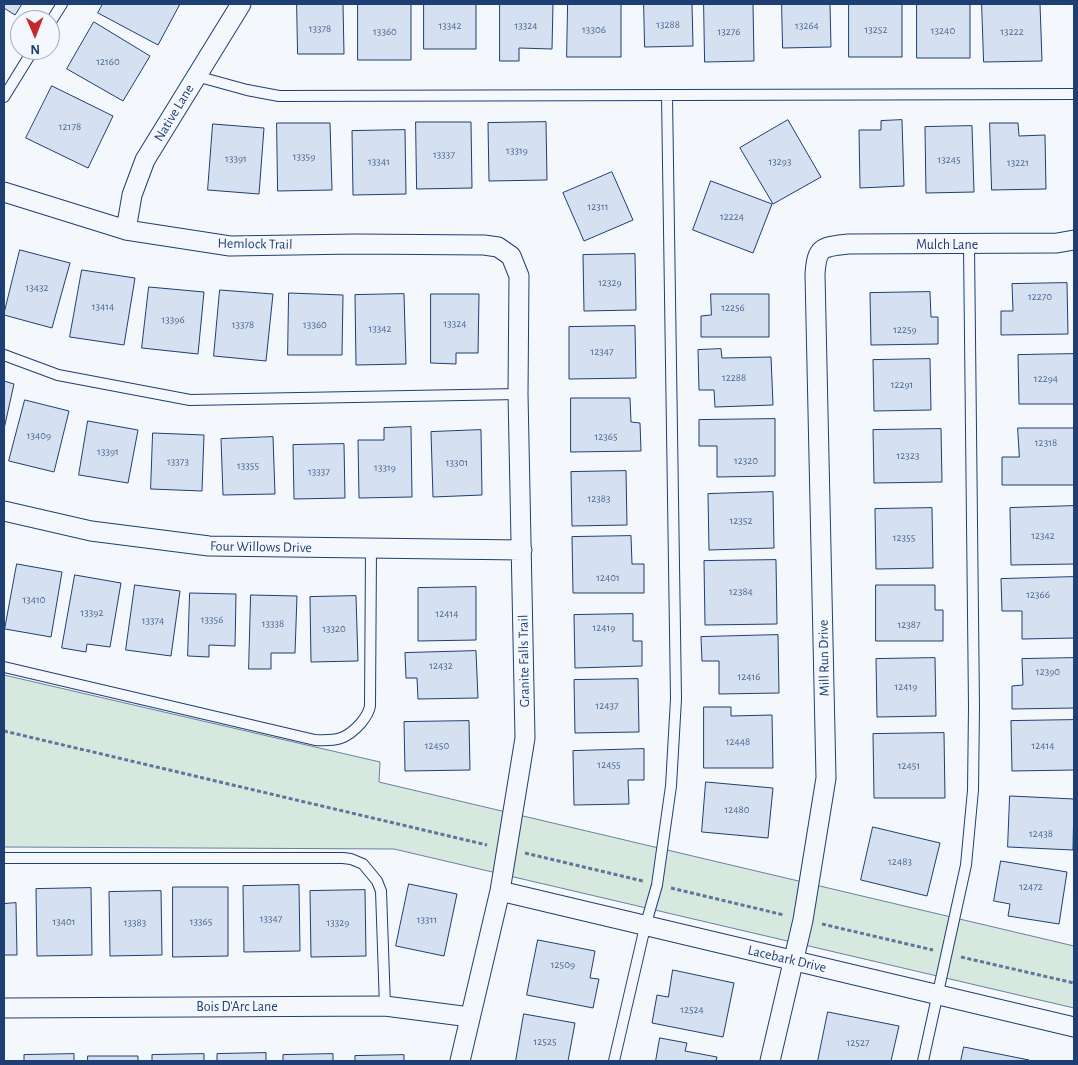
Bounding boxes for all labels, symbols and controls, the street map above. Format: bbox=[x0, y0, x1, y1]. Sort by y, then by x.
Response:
north arrow bbox=[10, 10, 60, 60]
house number: 13288 bbox=[656, 18, 680, 32]
house number: 13342 bbox=[438, 19, 462, 33]
house number: 13324 bbox=[514, 19, 538, 33]
house number: 13264 bbox=[795, 19, 819, 33]
house number: 13378 bbox=[309, 22, 331, 36]
house number: 13306 bbox=[582, 23, 606, 37]
house number: 13252 bbox=[865, 23, 887, 37]
house number: 13240 bbox=[931, 24, 955, 38]
house number: 13360 bbox=[373, 25, 397, 39]
house number: 13276 bbox=[717, 25, 741, 39]
house number: 13222 bbox=[1000, 25, 1024, 39]
text: N bbox=[30, 42, 40, 56]
house number: 12160 bbox=[96, 55, 120, 69]
street label: Native Lane bbox=[150, 81, 198, 145]
house number: 12178 bbox=[59, 120, 81, 134]
house number: 13319 bbox=[506, 144, 528, 158]
house number: 13337 bbox=[433, 148, 455, 162]
house number: 13359 bbox=[293, 150, 315, 164]
house number: 13391 bbox=[225, 152, 247, 166]
house number: 13245 bbox=[937, 153, 961, 167]
house number: 13341 bbox=[368, 155, 390, 169]
house number: 13293 bbox=[768, 155, 792, 169]
house number: 13221 bbox=[1007, 156, 1029, 170]
house number: 12311 bbox=[588, 200, 608, 214]
house number: 12224 bbox=[720, 210, 744, 224]
street label: Hemlock Trail bbox=[217, 235, 293, 253]
street label: Mulch Lane bbox=[916, 237, 978, 253]
house number: 12329 bbox=[598, 276, 622, 290]
house number: 13432 bbox=[25, 281, 49, 295]
house number: 12270 bbox=[1028, 290, 1052, 304]
house number: 13414 bbox=[92, 300, 114, 314]
house number: 12256 bbox=[721, 301, 745, 315]
house number: 13396 bbox=[161, 313, 185, 327]
house number: 13324 bbox=[443, 317, 467, 331]
house number: 13378 bbox=[232, 318, 254, 332]
house number: 13360 bbox=[303, 318, 327, 332]
house number: 13342 bbox=[368, 322, 392, 336]
house number: 12259 bbox=[893, 323, 917, 337]
house number: 12347 bbox=[590, 345, 614, 359]
house number: 12288 bbox=[722, 371, 746, 385]
house number: 12294 bbox=[1034, 372, 1058, 386]
house number: 12291 bbox=[891, 378, 913, 392]
house number: 13409 bbox=[27, 429, 51, 443]
house number: 12365 bbox=[594, 430, 618, 444]
house number: 12318 bbox=[1035, 436, 1057, 450]
house number: 13391 bbox=[97, 445, 119, 459]
house number: 12323 bbox=[897, 449, 919, 463]
house number: 12320 bbox=[734, 454, 758, 468]
house number: 13373 bbox=[167, 455, 189, 469]
house number: 13301 bbox=[446, 456, 468, 470]
house number: 13355 bbox=[237, 459, 259, 473]
house number: 13319 bbox=[374, 461, 396, 475]
house number: 13337 bbox=[308, 465, 330, 479]
house number: 12383 bbox=[587, 492, 611, 506]
house number: 12352 bbox=[730, 514, 752, 528]
house number: 12342 bbox=[1031, 529, 1055, 543]
house number: 12355 bbox=[893, 531, 915, 545]
street label: Four Willows Drive bbox=[210, 538, 312, 556]
house number: 12401 bbox=[596, 571, 620, 585]
house number: 12384 bbox=[729, 585, 753, 599]
house number: 12366 bbox=[1026, 588, 1050, 602]
house number: 13410 bbox=[22, 593, 46, 607]
house number: 13392 bbox=[80, 606, 104, 620]
house number: 12414 bbox=[435, 607, 459, 621]
house number: 13356 bbox=[201, 613, 223, 627]
house number: 13374 bbox=[142, 614, 164, 628]
street label: Granite Falls Trail bbox=[515, 615, 533, 707]
house number: 13338 bbox=[262, 617, 284, 631]
house number: 12387 bbox=[897, 618, 921, 632]
street label: Mill Run Drive bbox=[815, 619, 833, 697]
house number: 12419 bbox=[592, 621, 616, 635]
house number: 13320 bbox=[322, 622, 346, 636]
house number: 12432 bbox=[429, 659, 453, 673]
house number: 12390 bbox=[1036, 665, 1060, 679]
house number: 12416 bbox=[737, 670, 761, 684]
house number: 12419 bbox=[894, 680, 918, 694]
house number: 12437 bbox=[595, 699, 619, 713]
house number: 12448 bbox=[726, 735, 750, 749]
house number: 12450 bbox=[425, 739, 449, 753]
house number: 12414 bbox=[1031, 739, 1055, 753]
house number: 12455 bbox=[597, 758, 621, 772]
house number: 12451 bbox=[898, 759, 920, 773]
house number: 12480 bbox=[724, 803, 750, 817]
house number: 12438 bbox=[1029, 827, 1053, 841]
house number: 12483 bbox=[888, 855, 912, 869]
house number: 12472 bbox=[1019, 880, 1043, 894]
house number: 13347 bbox=[260, 912, 282, 926]
house number: 13311 bbox=[417, 913, 437, 927]
house number: 13401 bbox=[52, 915, 76, 929]
house number: 13365 bbox=[190, 915, 212, 929]
house number: 13383 bbox=[124, 916, 146, 930]
house number: 13329 bbox=[326, 916, 350, 930]
street label: Lacebark Drive bbox=[746, 942, 828, 976]
house number: 12509 bbox=[551, 958, 575, 972]
street label: Bois D'Arc Lane bbox=[196, 999, 278, 1015]
house number: 12524 bbox=[680, 1003, 704, 1017]
house number: 12525 bbox=[534, 1035, 556, 1049]
house number: 12527 bbox=[847, 1036, 869, 1050]

